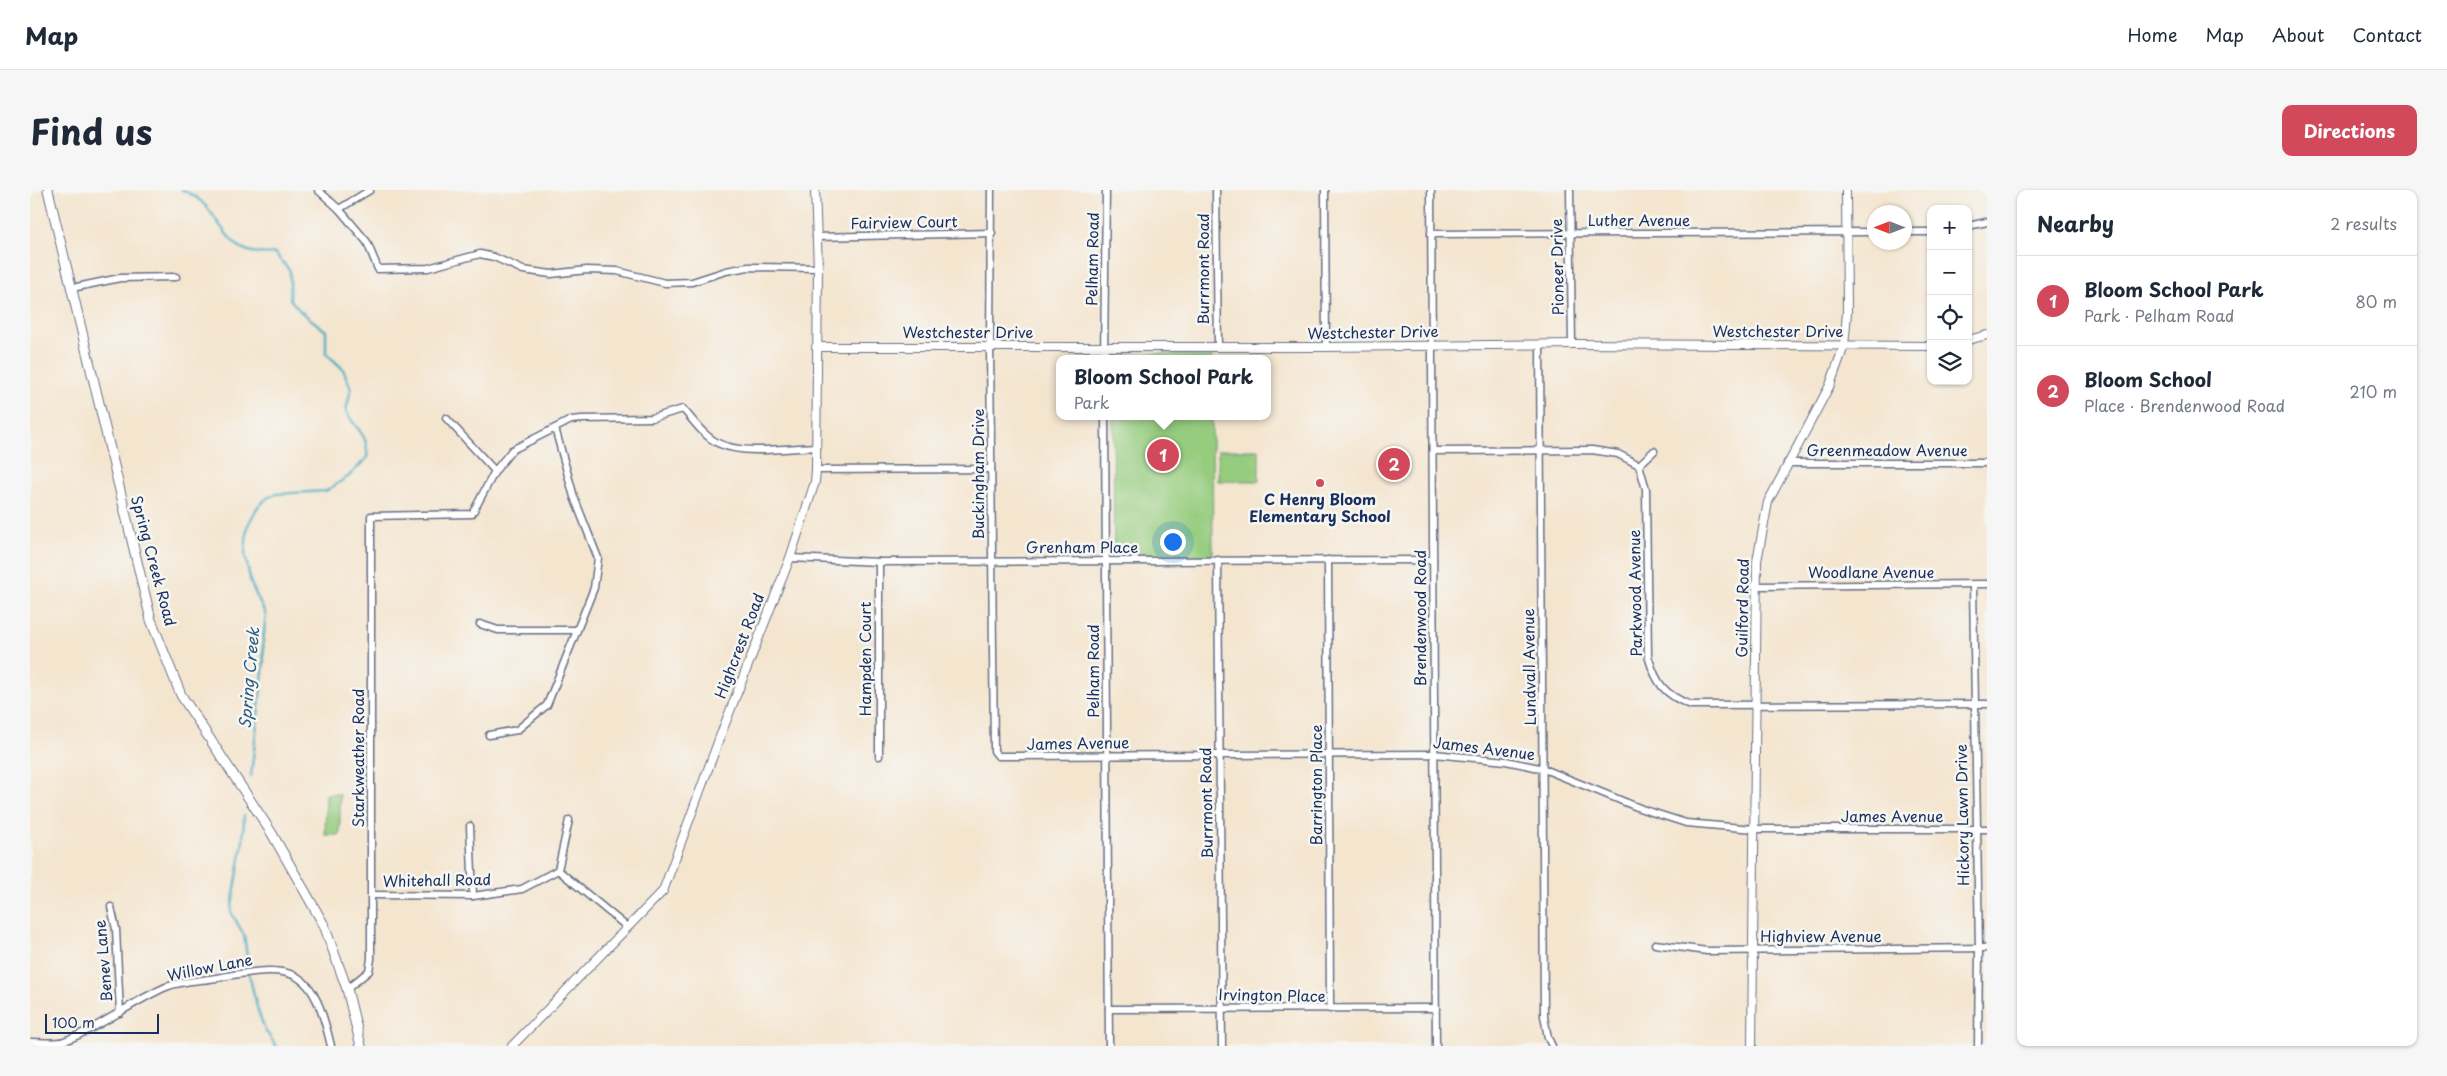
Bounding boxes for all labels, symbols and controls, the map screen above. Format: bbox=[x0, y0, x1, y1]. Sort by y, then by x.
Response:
text: Map bbox=[25, 17, 78, 53]
text: Home bbox=[2127, 21, 2177, 48]
text: Map bbox=[2205, 21, 2244, 48]
text: About bbox=[2272, 21, 2324, 48]
text: Contact bbox=[2352, 21, 2422, 48]
text: Find us bbox=[30, 104, 152, 157]
button: Directions bbox=[2282, 105, 2417, 156]
north arrow bbox=[1867, 205, 1912, 250]
map controls bbox=[1927, 205, 1972, 385]
button: + bbox=[1927, 205, 1972, 250]
text: Nearby bbox=[2037, 207, 2114, 239]
street label: Luther Avenue bbox=[1588, 208, 1690, 231]
street label: Fairview Court bbox=[850, 209, 958, 234]
text: 2 results bbox=[2330, 211, 2397, 235]
street label: Pelham Road bbox=[1079, 212, 1104, 306]
street label: Burrmont Road bbox=[1191, 213, 1214, 325]
street label: Pioneer Drive bbox=[1544, 219, 1569, 316]
button: − bbox=[1927, 250, 1972, 295]
text: Bloom School Park bbox=[2084, 275, 2264, 303]
text: 1 bbox=[2049, 289, 2057, 313]
text: 80 m bbox=[2355, 289, 2397, 313]
button: locate bbox=[1927, 295, 1972, 340]
text: Park · Pelham Road bbox=[2084, 303, 2234, 327]
street label: Westchester Drive bbox=[1307, 319, 1439, 344]
street label: Westchester Drive bbox=[1712, 319, 1844, 342]
street label: Westchester Drive bbox=[902, 320, 1034, 343]
button: layers bbox=[1927, 340, 1972, 385]
popup bbox=[1056, 355, 1271, 420]
text: Bloom School Park bbox=[1074, 362, 1253, 390]
text: Bloom School bbox=[2084, 365, 2212, 393]
text: 2 bbox=[2047, 379, 2059, 403]
text: 210 m bbox=[2349, 379, 2397, 403]
text: Park bbox=[1074, 390, 1109, 414]
text: Place · Brendenwood Road bbox=[2084, 393, 2285, 417]
street label: Buckingham Drive bbox=[966, 408, 989, 539]
pin: 1 bbox=[1147, 436, 1179, 474]
street label: Greenmeadow Avenue bbox=[1806, 438, 1968, 461]
pin: 2 bbox=[1378, 445, 1410, 483]
marker: C Henry Bloom Elementary School bbox=[1314, 477, 1326, 489]
place label: C Henry Bloom Elementary School bbox=[1249, 487, 1391, 527]
street label: Spring Creek Road bbox=[126, 493, 183, 628]
your location bbox=[1160, 529, 1186, 555]
street label: Parkwood Avenue bbox=[1622, 529, 1647, 657]
street label: Grenham Place bbox=[1026, 535, 1138, 558]
street label: Brendenwood Road bbox=[1408, 550, 1431, 686]
street label: Guilford Road bbox=[1729, 558, 1754, 658]
street label: Woodlane Avenue bbox=[1808, 560, 1934, 583]
street label: Highcrest Road bbox=[708, 589, 769, 701]
street label: Hampden Court bbox=[853, 602, 876, 716]
street label: Lundvall Avenue bbox=[1516, 608, 1541, 726]
street label: Pelham Road bbox=[1081, 624, 1104, 718]
water label: Spring Creek bbox=[232, 625, 264, 730]
street label: Starkweather Road bbox=[346, 689, 369, 827]
street label: Barrington Place bbox=[1304, 725, 1327, 845]
street label: James Avenue bbox=[1026, 730, 1129, 755]
street label: James Avenue bbox=[1432, 730, 1537, 765]
street label: Hickory Lawn Drive bbox=[1949, 744, 1974, 886]
street label: Burrmont Road bbox=[1193, 747, 1218, 859]
street label: James Avenue bbox=[1841, 804, 1943, 827]
street label: Whitehall Road bbox=[383, 867, 491, 892]
street label: Benev Lane bbox=[87, 919, 118, 1003]
street label: Highview Avenue bbox=[1760, 924, 1882, 947]
street label: Willow Lane bbox=[165, 947, 255, 986]
street label: Irvington Place bbox=[1218, 982, 1326, 1007]
scale bar bbox=[45, 1011, 159, 1034]
text: 100 m bbox=[52, 1012, 95, 1033]

